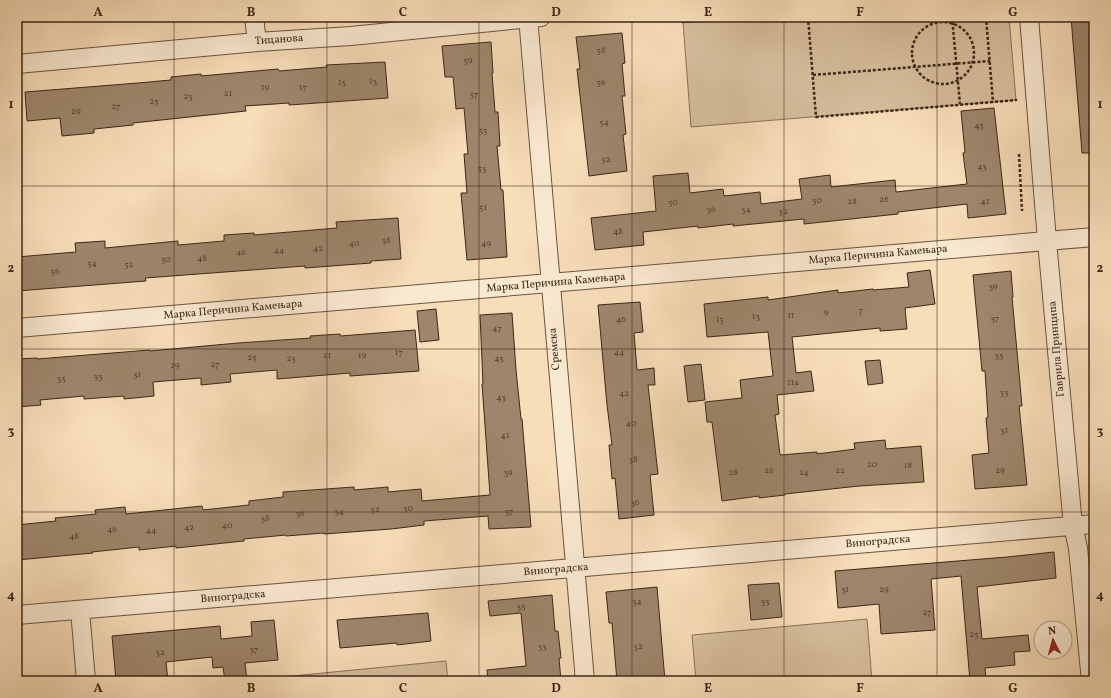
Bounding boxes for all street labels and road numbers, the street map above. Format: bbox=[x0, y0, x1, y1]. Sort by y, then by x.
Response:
street label: Тицанова bbox=[254, 31, 304, 49]
street label: Марка Перичина Камењара bbox=[808, 241, 949, 269]
street label: Марка Перичина Камењара bbox=[486, 269, 627, 297]
street label: Марка Перичина Камењара bbox=[163, 296, 304, 324]
street label: Гаврила Принципа bbox=[1045, 300, 1069, 398]
street label: Сремска bbox=[546, 327, 564, 371]
street label: Виноградска bbox=[845, 532, 912, 552]
street label: Виноградска bbox=[523, 560, 590, 580]
street label: Виноградска bbox=[200, 587, 267, 607]

